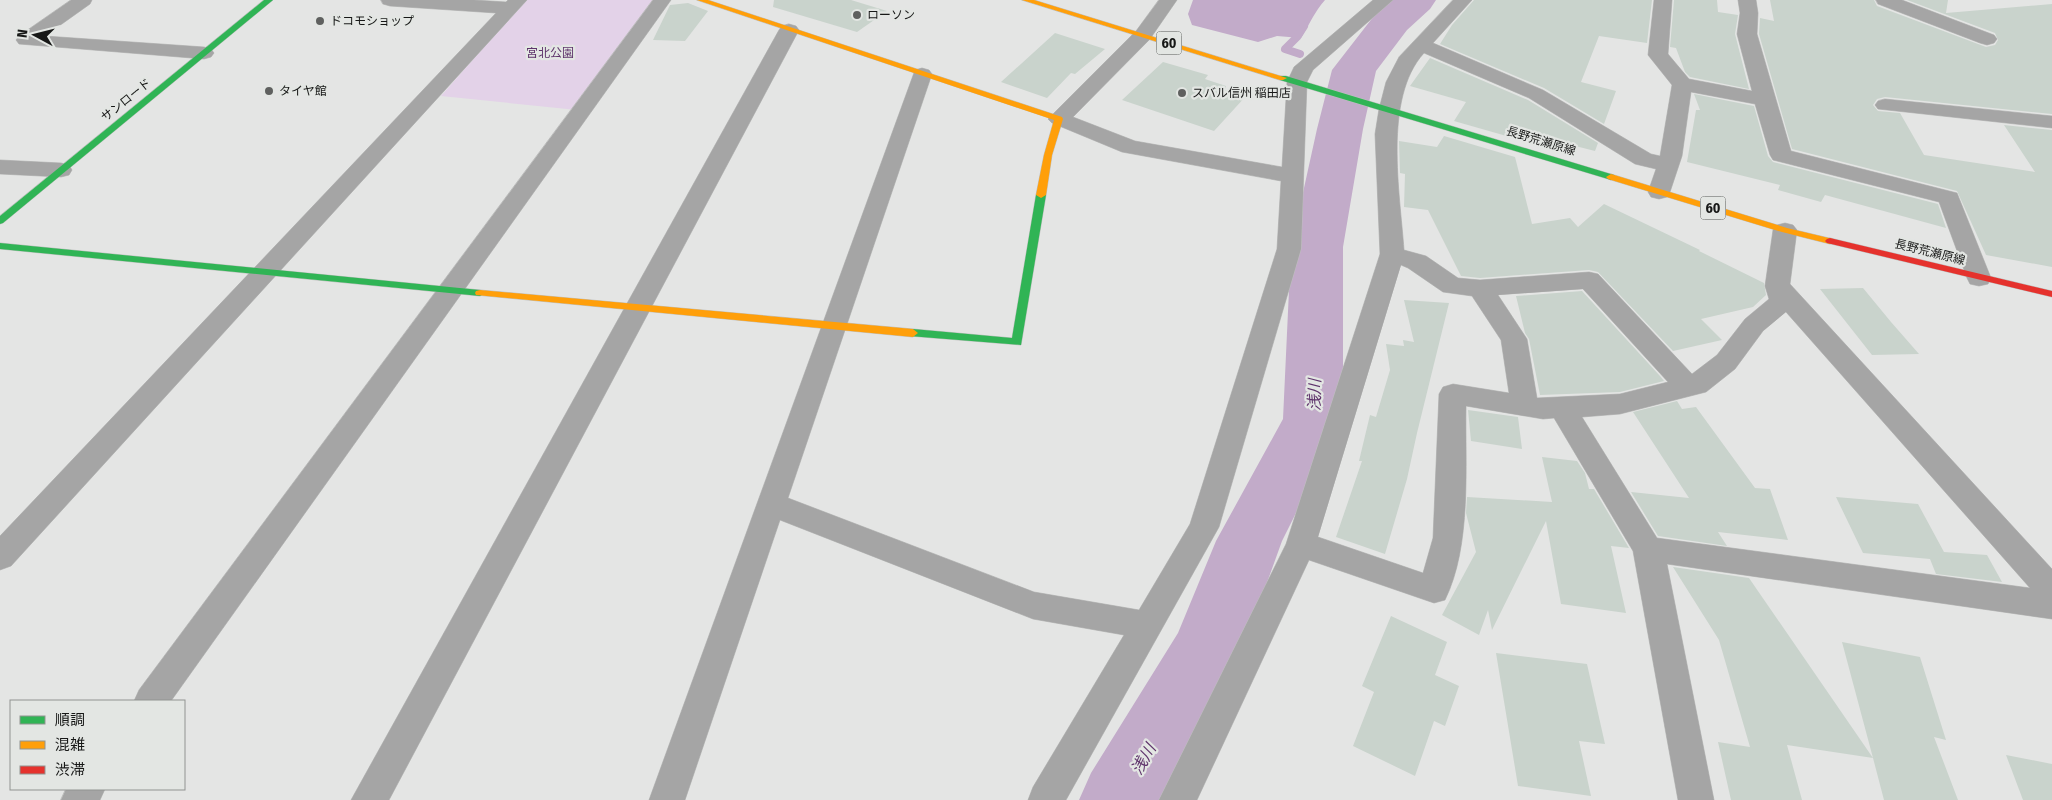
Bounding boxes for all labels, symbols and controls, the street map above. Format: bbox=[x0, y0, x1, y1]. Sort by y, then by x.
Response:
place label: ローソン bbox=[867, 8, 915, 22]
marker: ローソン bbox=[851, 9, 863, 21]
north arrow bbox=[10, 10, 60, 60]
place label: ドコモショップ bbox=[330, 14, 414, 28]
marker: ドコモショップ bbox=[314, 15, 326, 27]
text: N bbox=[14, 28, 32, 39]
road number: 60 bbox=[1156, 32, 1182, 54]
park label: 宮北公園 bbox=[526, 46, 574, 60]
street label: サンロード bbox=[98, 76, 154, 124]
place label: タイヤ館 bbox=[279, 84, 327, 98]
marker: タイヤ館 bbox=[263, 85, 275, 97]
place label: スバル信州 稲田店 bbox=[1192, 86, 1291, 100]
marker: スバル信州 稲田店 bbox=[1176, 87, 1188, 99]
street label: 長野荒瀬原線 bbox=[1505, 124, 1577, 158]
road number: 60 bbox=[1700, 197, 1726, 220]
street label: 長野荒瀬原線 bbox=[1893, 236, 1967, 268]
water label: 浅川 bbox=[1305, 377, 1324, 411]
legend bbox=[10, 700, 185, 790]
text: 順調 bbox=[55, 711, 85, 729]
text: 混雑 bbox=[55, 736, 85, 754]
water label: 浅川 bbox=[1127, 739, 1161, 778]
text: 渋滞 bbox=[55, 761, 85, 779]

